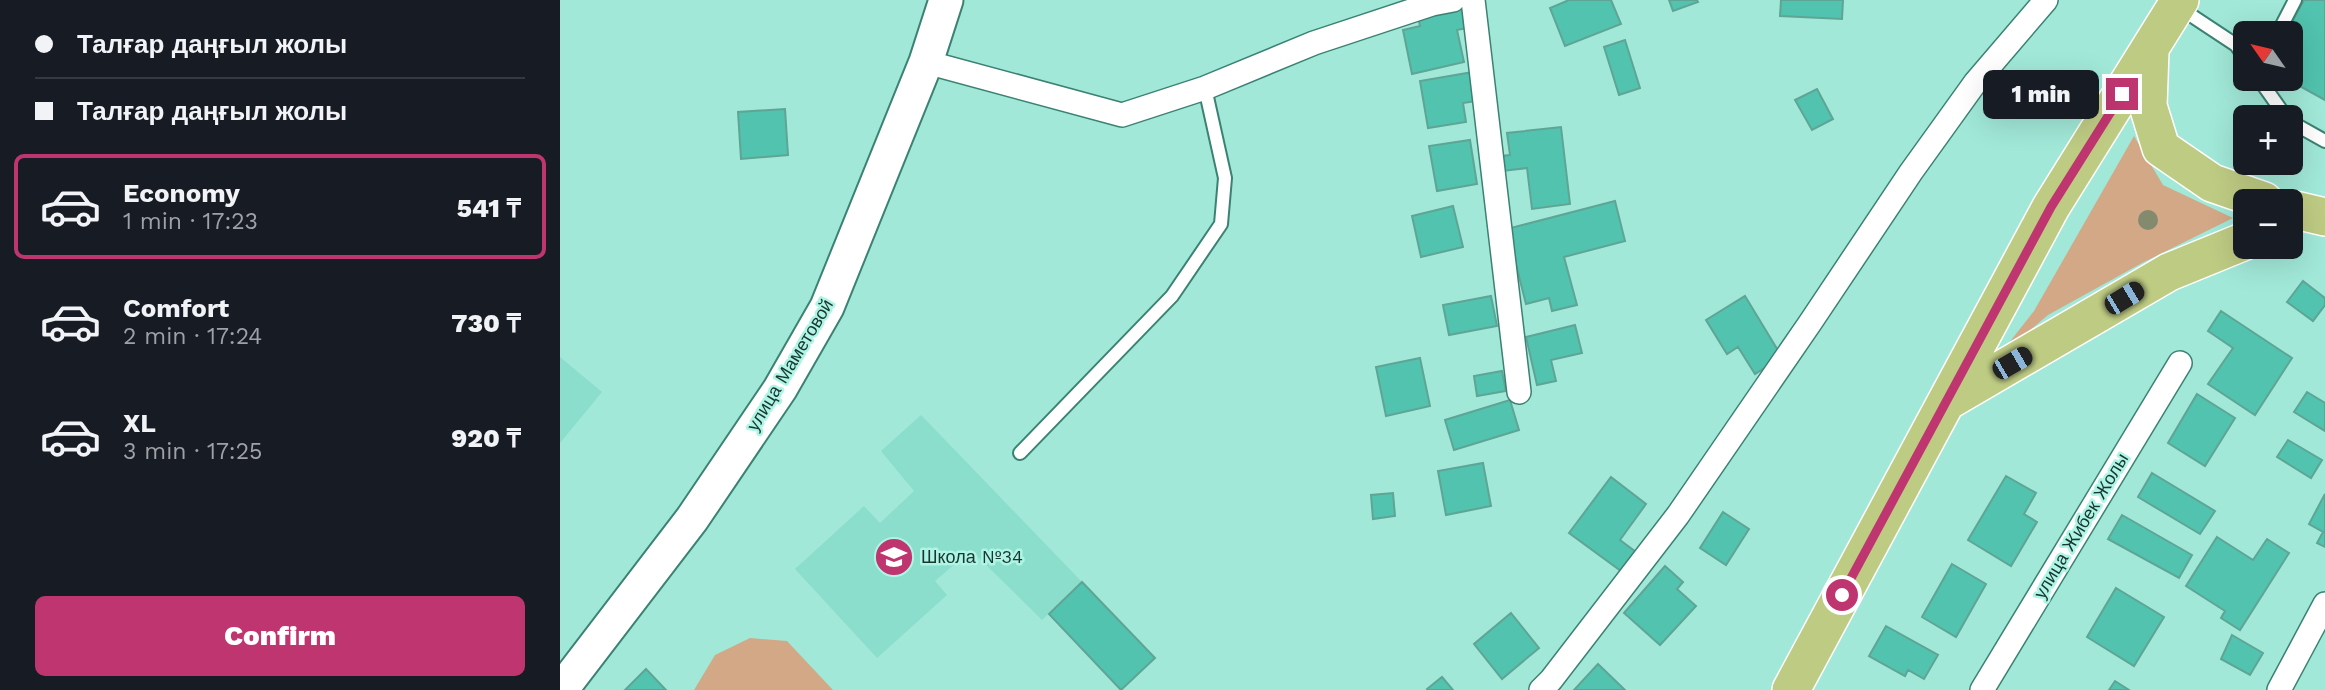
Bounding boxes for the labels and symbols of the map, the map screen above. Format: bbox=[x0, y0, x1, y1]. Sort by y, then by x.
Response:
north arrow bbox=[2233, 21, 2303, 91]
callout: 1 min bbox=[1982, 70, 2098, 119]
route end bbox=[2106, 78, 2138, 110]
car bbox=[2101, 278, 2148, 318]
street label: улица Маметовой bbox=[742, 295, 837, 434]
car bbox=[1989, 343, 2036, 383]
street label: улица Жибек Жолы bbox=[2029, 449, 2132, 602]
school or university icon: Школа №34 bbox=[873, 536, 915, 578]
place label: Школа №34 bbox=[921, 546, 1023, 567]
route start bbox=[1826, 579, 1858, 611]

